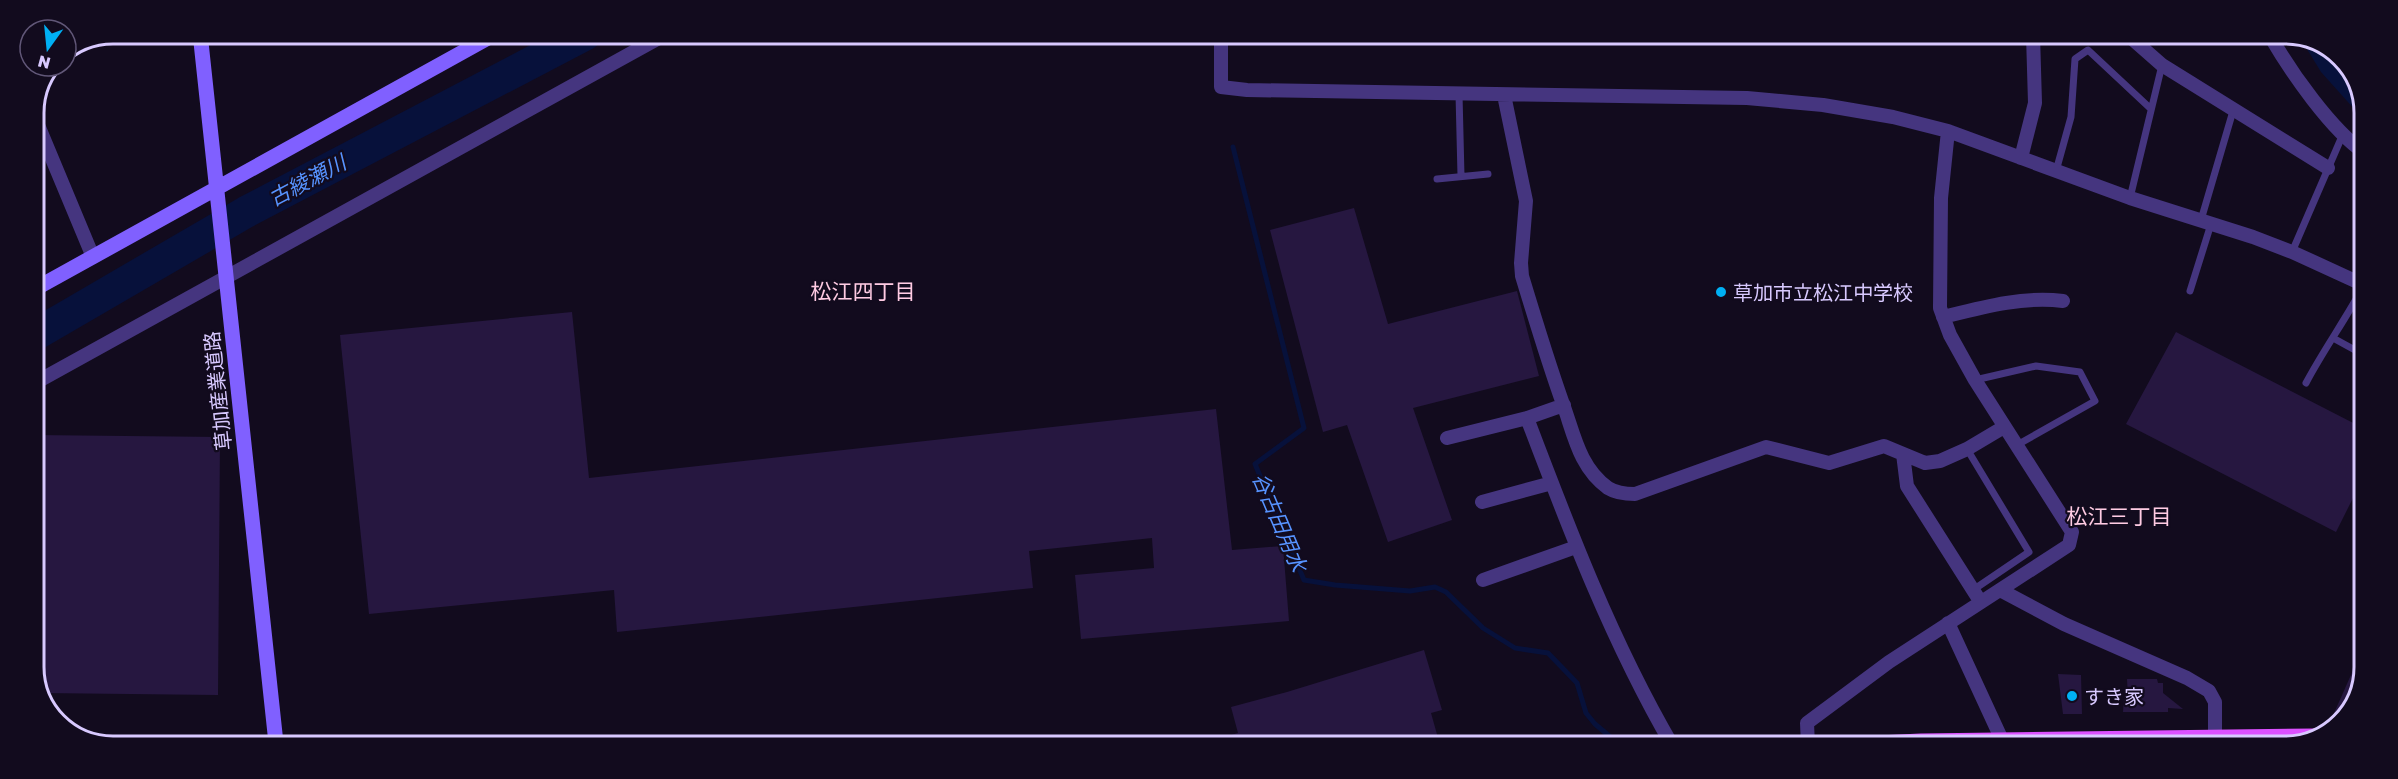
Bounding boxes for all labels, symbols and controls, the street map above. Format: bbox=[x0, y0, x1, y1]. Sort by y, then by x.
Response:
north arrow bbox=[18, 18, 78, 78]
text: N bbox=[36, 51, 53, 74]
water label: 古綾瀬川 bbox=[264, 148, 352, 211]
district label: 松江四丁目 bbox=[811, 278, 916, 304]
place label: 草加市立松江中学校 bbox=[1733, 280, 1913, 304]
marker: 草加市立松江中学校 bbox=[1714, 285, 1728, 299]
street label: 草加産業道路 bbox=[199, 330, 235, 452]
water label: 谷古田用水 bbox=[1248, 469, 1313, 577]
district label: 松江三丁目 bbox=[2067, 503, 2172, 529]
place label: すき家 bbox=[2084, 684, 2144, 708]
marker: すき家 bbox=[2065, 689, 2079, 703]

